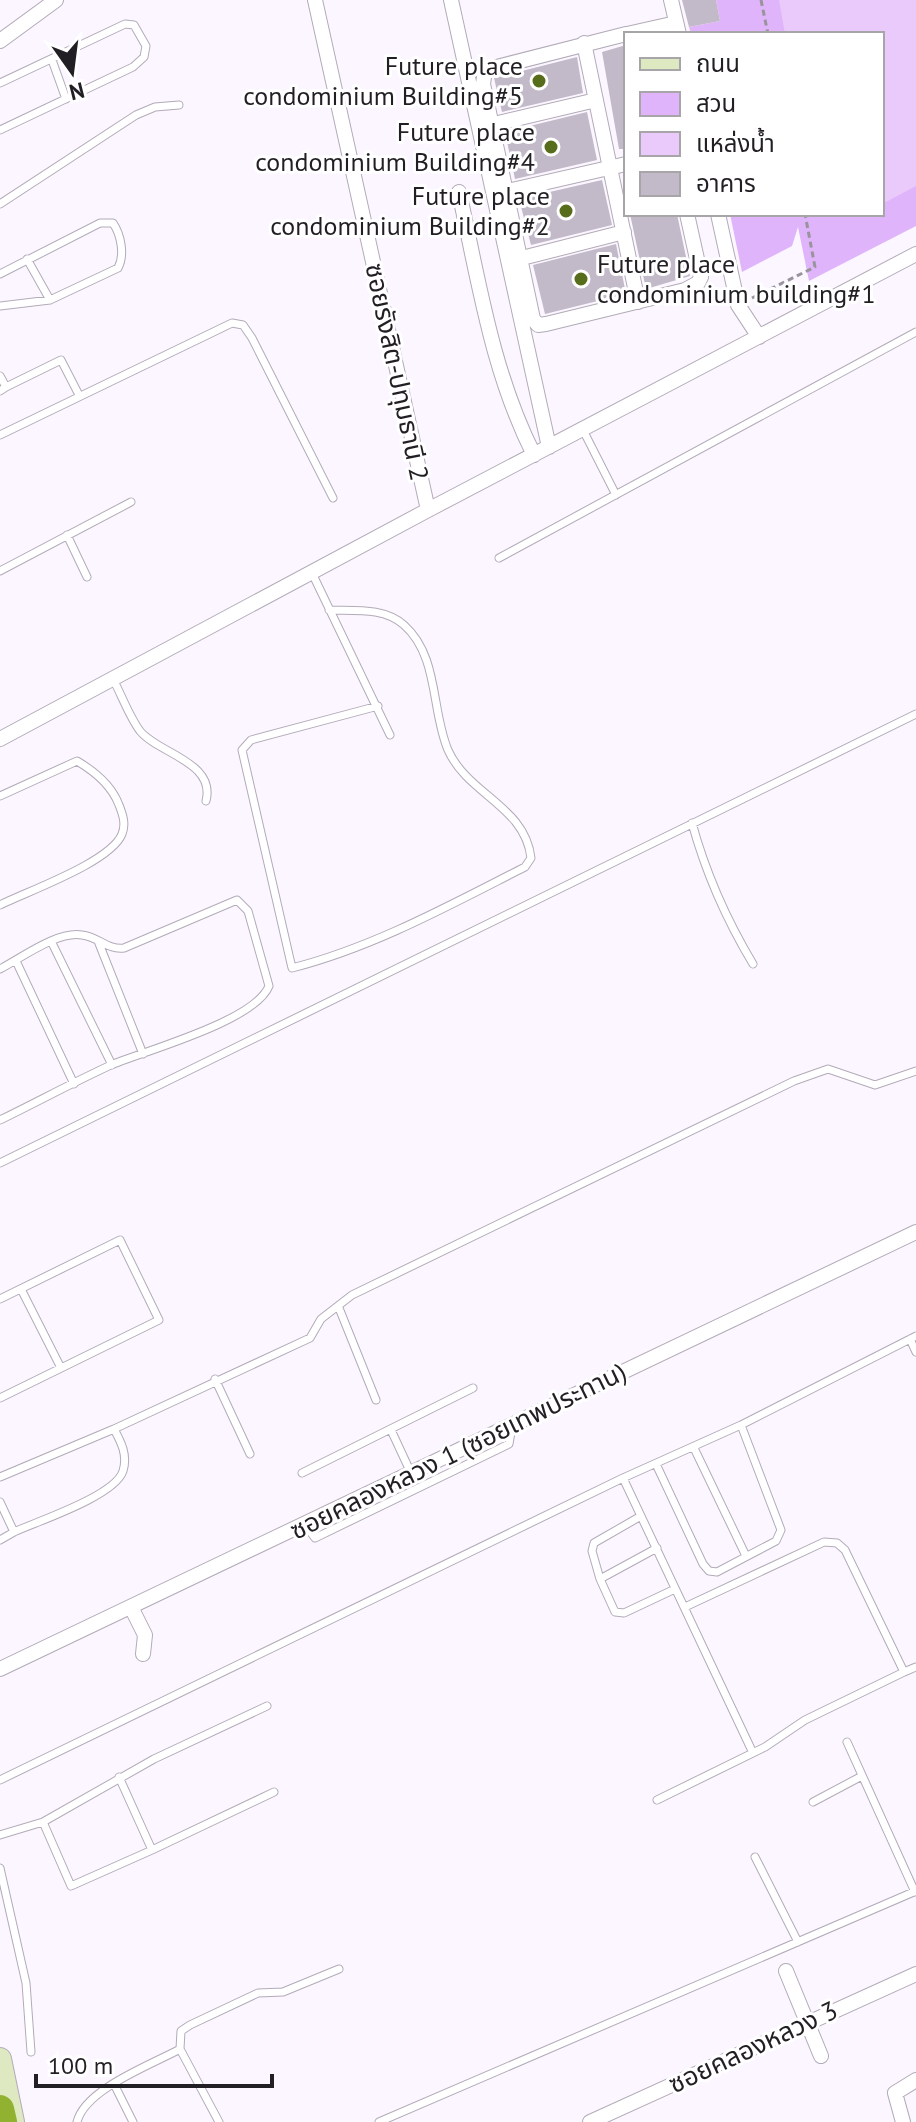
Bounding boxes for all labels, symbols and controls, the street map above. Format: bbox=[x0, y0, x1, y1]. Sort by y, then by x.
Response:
north arrow bbox=[32, 32, 112, 112]
legend bbox=[624, 32, 884, 216]
text: ถนน bbox=[696, 48, 740, 79]
place label: Future place condominium Building#5 bbox=[243, 49, 523, 112]
marker: Future place condominium Building#5 bbox=[530, 72, 548, 90]
text: N bbox=[66, 76, 87, 107]
text: สวน bbox=[696, 88, 736, 119]
place label: Future place condominium Building#4 bbox=[255, 115, 535, 178]
text: แหล่งน้ำ bbox=[696, 127, 775, 159]
marker: Future place condominium Building#4 bbox=[542, 138, 560, 156]
text: อาคาร bbox=[696, 168, 756, 199]
place label: Future place condominium Building#2 bbox=[270, 179, 550, 242]
marker: Future place condominium Building#2 bbox=[557, 202, 575, 220]
place label: Future place condominium building#1 bbox=[597, 247, 876, 310]
street label: ซอยรังสิต-ปทุมธานี 2 bbox=[358, 260, 437, 484]
marker: Future place condominium building#1 bbox=[572, 270, 590, 288]
street label: ซอยคลองหลวง 1 (ซอยเทพประทาน) bbox=[284, 1355, 631, 1546]
street label: ซอยคลองหลวง 3 bbox=[663, 1993, 842, 2100]
scale bar bbox=[36, 2038, 272, 2088]
text: 100 m bbox=[48, 2050, 113, 2081]

